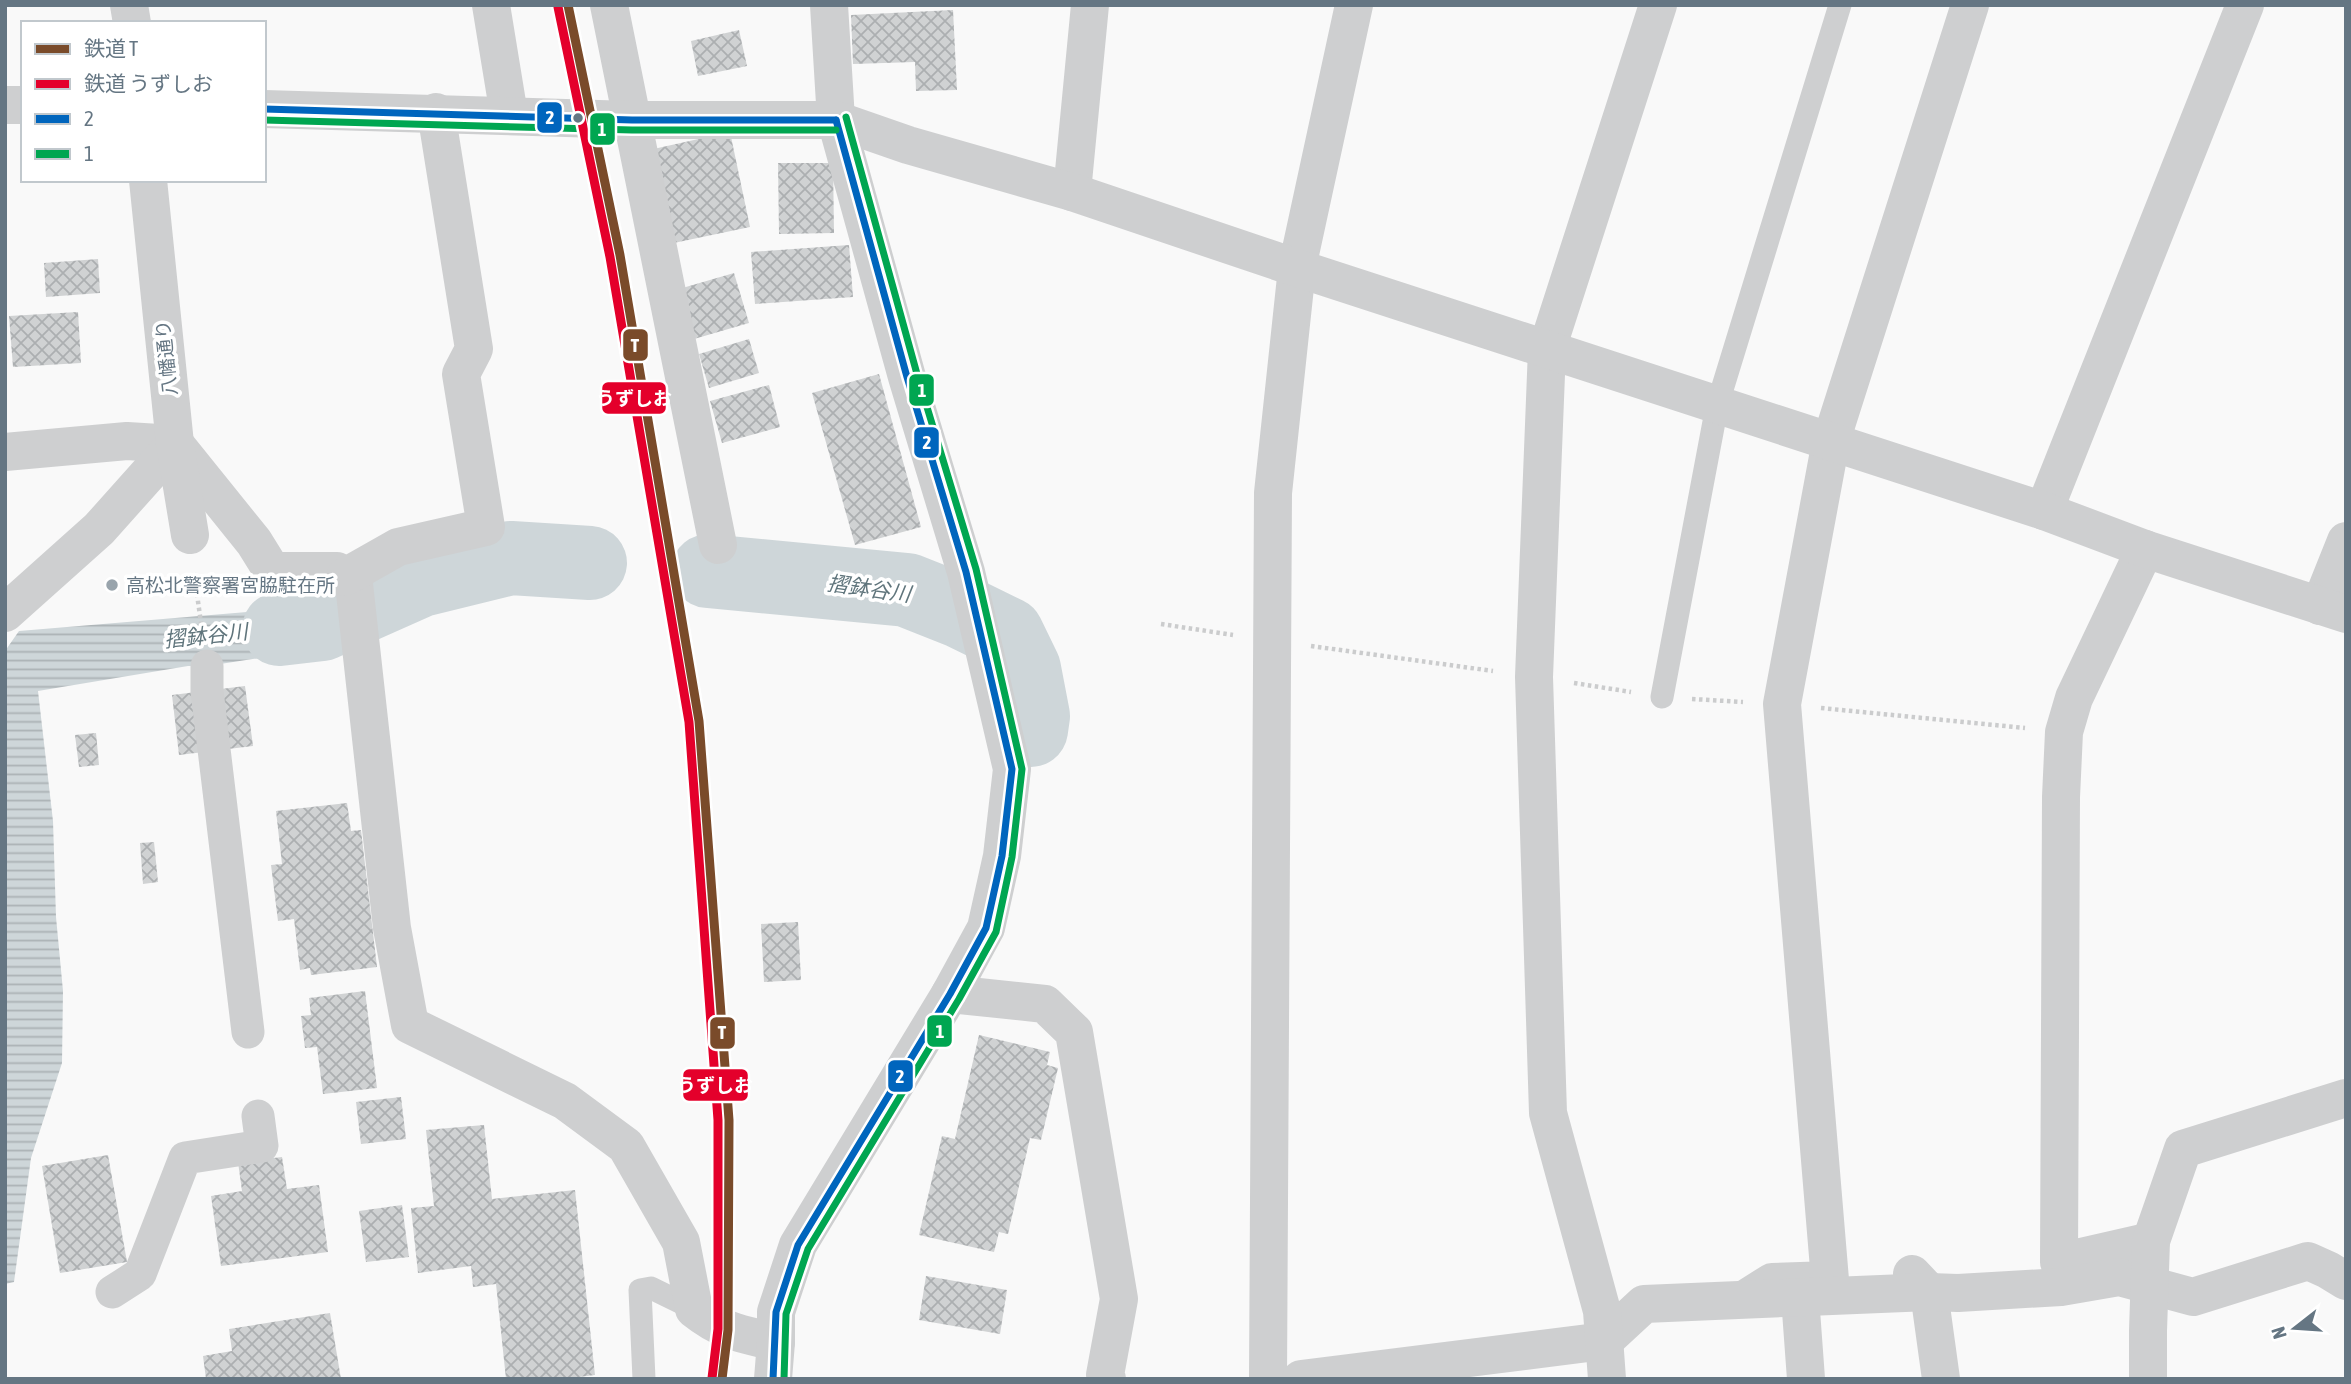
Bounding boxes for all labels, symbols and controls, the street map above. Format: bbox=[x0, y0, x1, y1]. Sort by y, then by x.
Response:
legend bbox=[21, 21, 266, 182]
text: 鉄道 T bbox=[84, 36, 138, 60]
text: 鉄道 うずしお bbox=[84, 71, 213, 95]
line badge: 2 bbox=[536, 101, 563, 134]
text: 2 bbox=[84, 106, 94, 130]
text: 2 bbox=[546, 106, 555, 128]
unlabelled marker bbox=[571, 111, 585, 125]
line badge: 1 bbox=[589, 112, 616, 146]
text: 1 bbox=[598, 118, 607, 140]
text: 1 bbox=[84, 141, 94, 165]
street label: 八幡通り bbox=[151, 319, 181, 397]
line badge: T bbox=[622, 328, 649, 362]
text: T bbox=[631, 334, 640, 356]
line badge: 1 bbox=[908, 373, 935, 407]
text: 1 bbox=[918, 379, 927, 401]
line badge: うずしお bbox=[601, 381, 667, 415]
text: うずしお bbox=[596, 387, 672, 409]
line badge: 2 bbox=[913, 426, 940, 459]
text: 2 bbox=[923, 431, 932, 453]
water label: 摺鉢谷川 bbox=[826, 570, 914, 606]
place label: 高松北警察署宮脇駐在所 bbox=[126, 574, 335, 596]
marker: 高松北警察署宮脇駐在所 bbox=[104, 577, 120, 593]
water label: 摺鉢谷川 bbox=[163, 618, 251, 651]
line badge: 1 bbox=[926, 1014, 953, 1048]
line badge: T bbox=[709, 1016, 736, 1050]
text: 1 bbox=[936, 1020, 945, 1042]
text: T bbox=[718, 1021, 727, 1043]
line badge: 2 bbox=[887, 1059, 914, 1093]
text: 2 bbox=[896, 1065, 905, 1087]
line badge: うずしお bbox=[682, 1068, 749, 1102]
text: うずしお bbox=[677, 1074, 753, 1096]
north arrow bbox=[2260, 1293, 2330, 1363]
text: N bbox=[2267, 1324, 2291, 1342]

